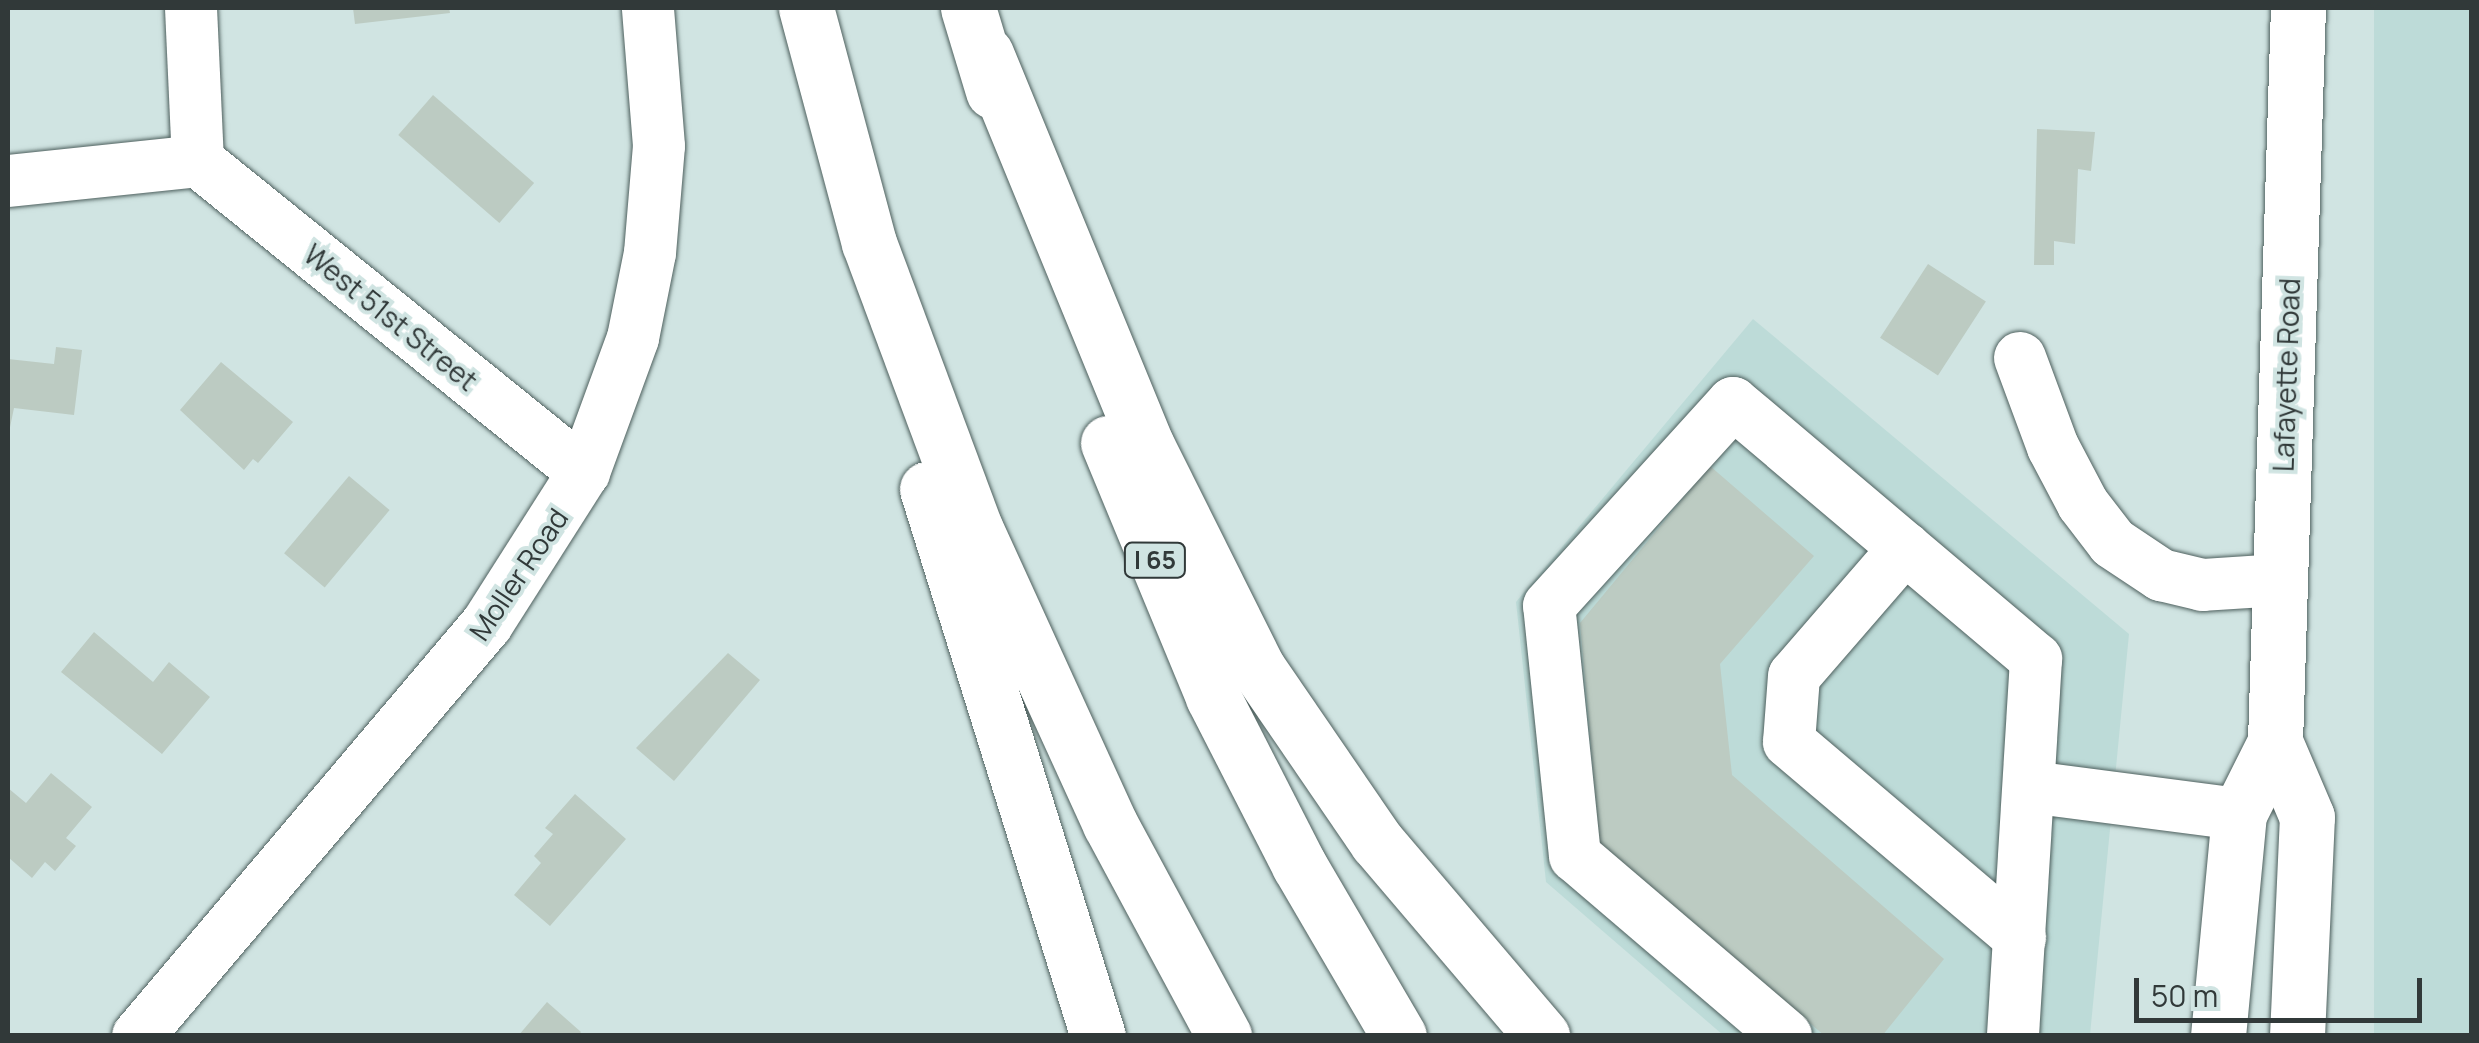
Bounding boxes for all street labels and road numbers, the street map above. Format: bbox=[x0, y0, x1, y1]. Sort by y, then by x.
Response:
street label: West 51st Street bbox=[298, 237, 484, 397]
street label: Lafayette Road bbox=[2266, 278, 2306, 472]
street label: Moller Road bbox=[462, 502, 574, 646]
road number: I 65 bbox=[1122, 540, 1188, 580]

